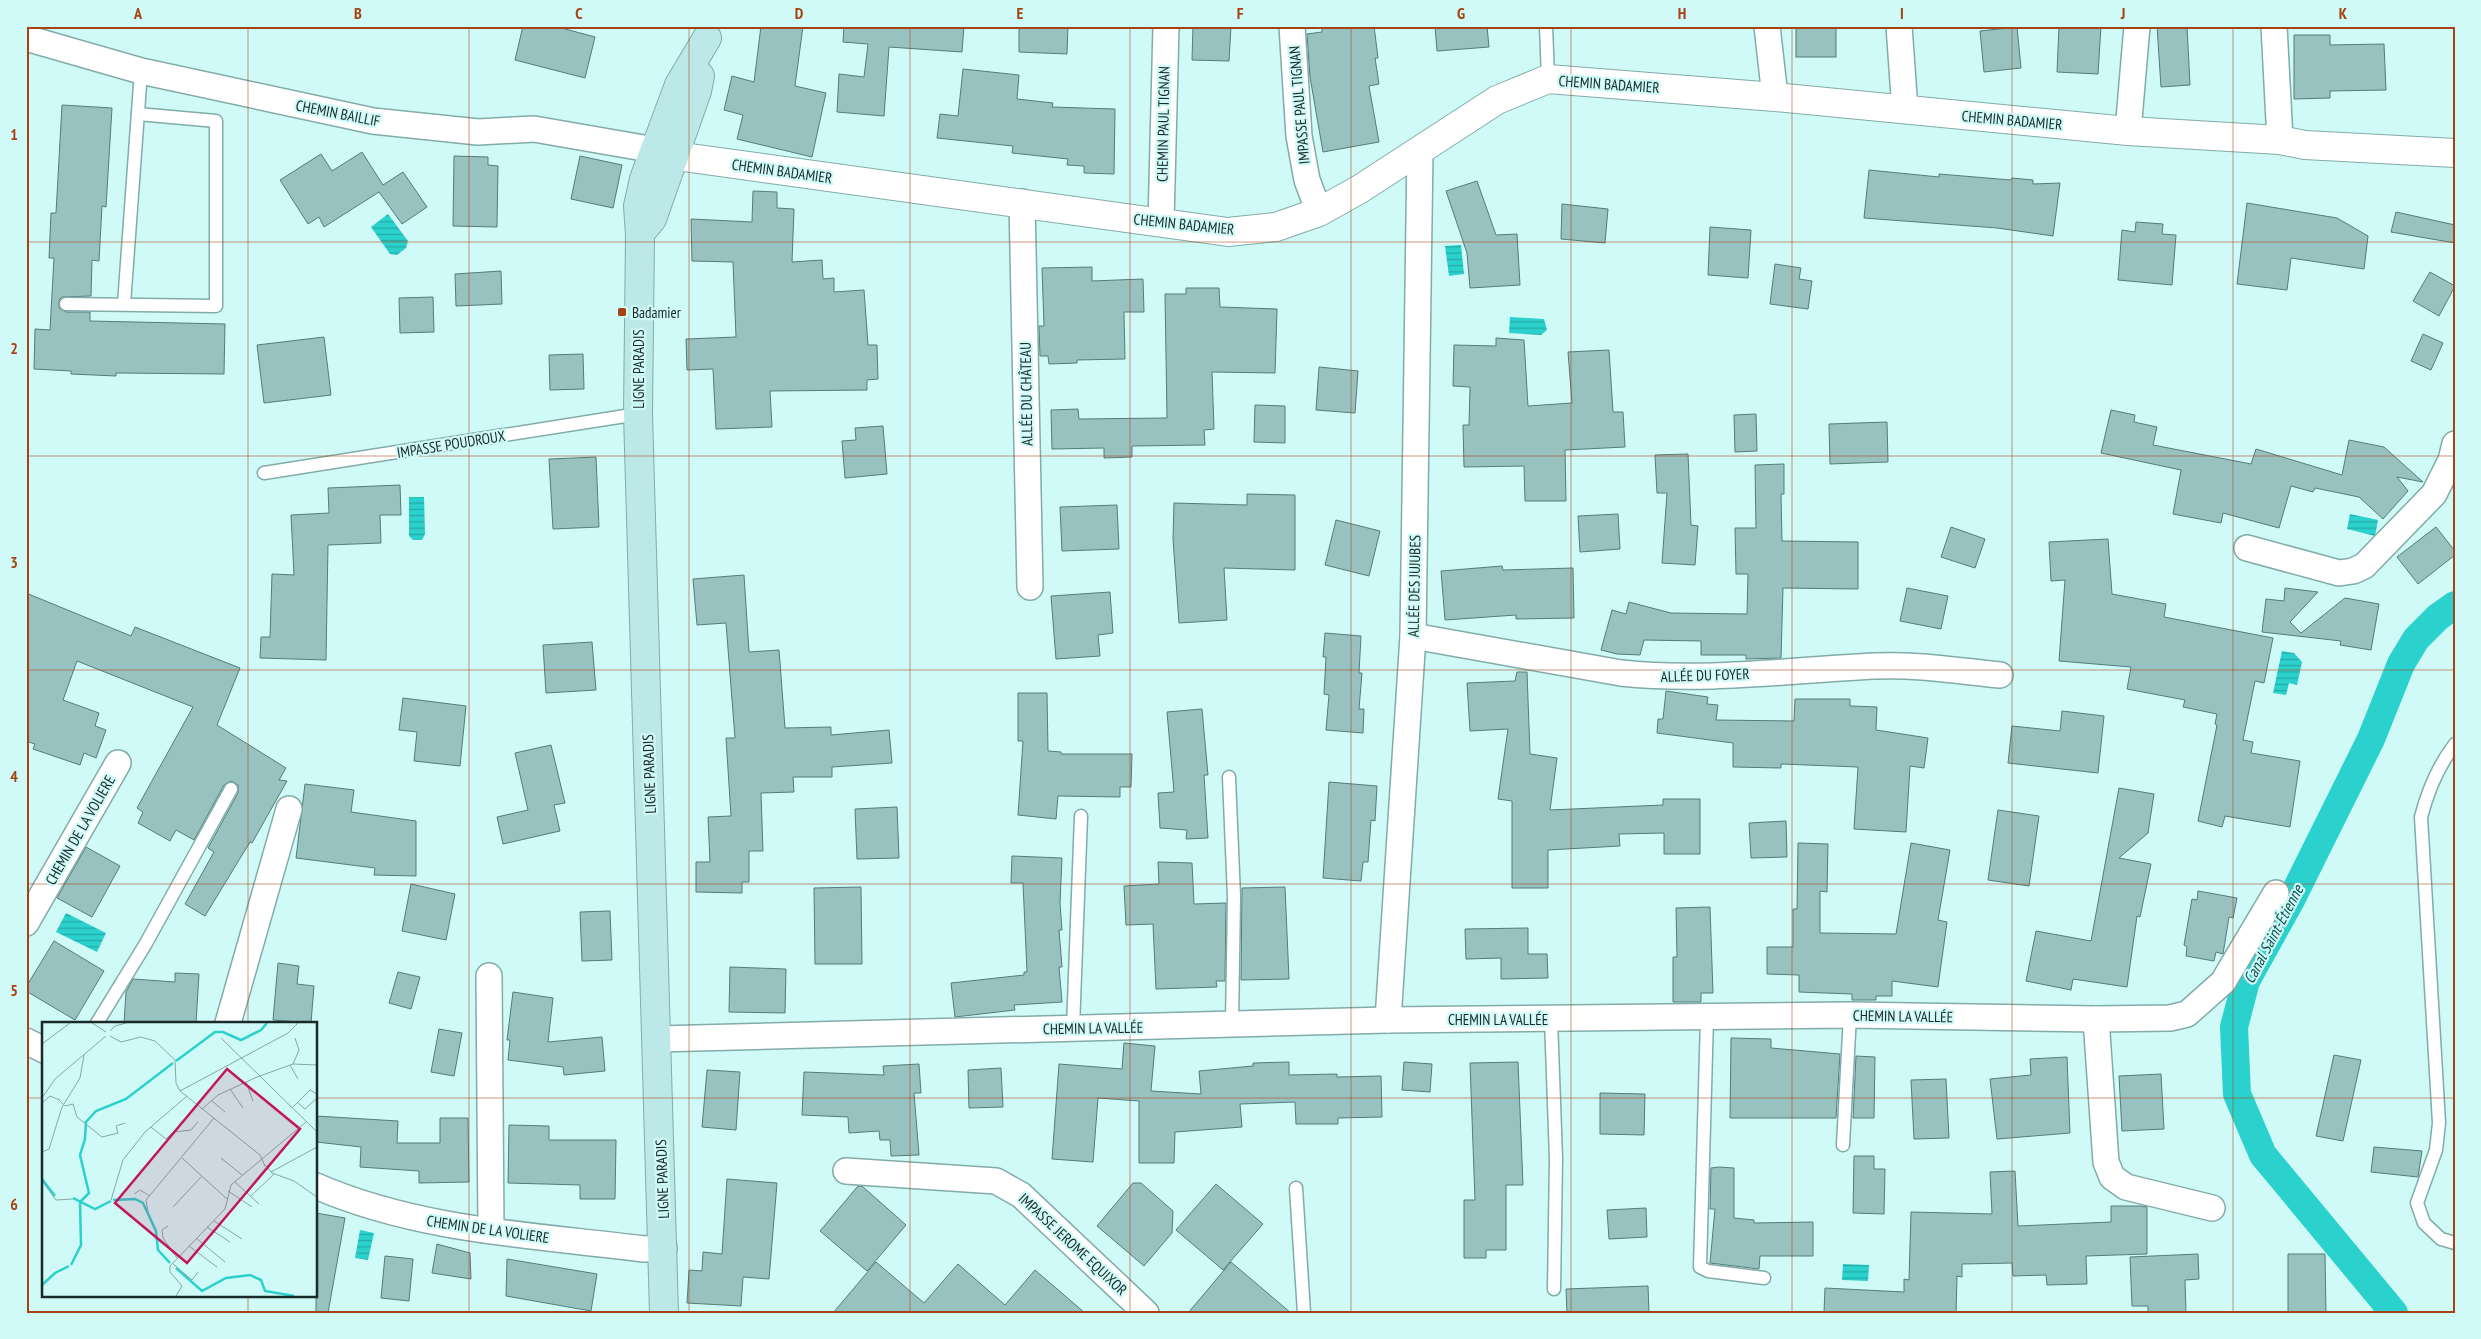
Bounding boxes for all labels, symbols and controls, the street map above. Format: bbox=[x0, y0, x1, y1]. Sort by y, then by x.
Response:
text: A bbox=[133, 3, 143, 23]
text: B bbox=[354, 3, 362, 23]
text: C bbox=[575, 3, 583, 23]
text: D bbox=[795, 3, 804, 23]
text: E bbox=[1017, 3, 1024, 23]
text: F bbox=[1237, 3, 1244, 23]
text: G bbox=[1457, 3, 1465, 23]
text: H bbox=[1678, 3, 1686, 23]
text: I bbox=[1900, 3, 1904, 23]
text: J bbox=[2120, 3, 2125, 23]
text: K bbox=[2339, 3, 2348, 23]
street label: IMPASSE PAUL TIGNAN bbox=[1284, 45, 1314, 165]
street label: CHEMIN PAUL TIGNAN bbox=[1152, 66, 1174, 182]
street label: CHEMIN BADAMIER bbox=[1558, 71, 1660, 97]
street label: CHEMIN BAILLIF bbox=[294, 96, 382, 130]
street label: CHEMIN BADAMIER bbox=[1961, 106, 2063, 134]
text: 1 bbox=[10, 124, 18, 144]
street label: CHEMIN BADAMIER bbox=[731, 155, 833, 187]
street label: CHEMIN BADAMIER bbox=[1133, 209, 1235, 239]
place label: Badamier bbox=[632, 303, 682, 322]
marker: Badamier bbox=[616, 306, 628, 318]
street label: LIGNE PARADIS bbox=[629, 329, 648, 409]
text: 2 bbox=[10, 338, 18, 358]
street label: ALLÉE DU CHÂTEAU bbox=[1016, 342, 1036, 446]
street label: IMPASSE POUDROUX bbox=[395, 426, 507, 462]
street label: ALLÉE DES JUJUBES bbox=[1404, 535, 1424, 637]
text: 3 bbox=[10, 552, 18, 572]
street label: ALLÉE DU FOYER bbox=[1660, 664, 1750, 686]
street label: LIGNE PARADIS bbox=[638, 734, 660, 814]
text: 4 bbox=[10, 766, 18, 786]
street label: CHEMIN DE LA VOLIERE bbox=[41, 772, 119, 888]
water label: Canal Saint-Étienne bbox=[2239, 880, 2308, 987]
text: 5 bbox=[10, 980, 18, 1000]
street label: CHEMIN LA VALLÉE bbox=[1853, 1006, 1953, 1026]
street label: CHEMIN LA VALLÉE bbox=[1448, 1010, 1548, 1029]
street label: CHEMIN LA VALLÉE bbox=[1043, 1018, 1143, 1038]
inset map bbox=[42, 1022, 318, 1296]
street label: LIGNE PARADIS bbox=[651, 1139, 673, 1219]
street label: IMPASSE JEROME EQUIXOR bbox=[1015, 1189, 1131, 1299]
text: 6 bbox=[10, 1194, 18, 1214]
street label: CHEMIN DE LA VOLIERE bbox=[426, 1211, 550, 1247]

